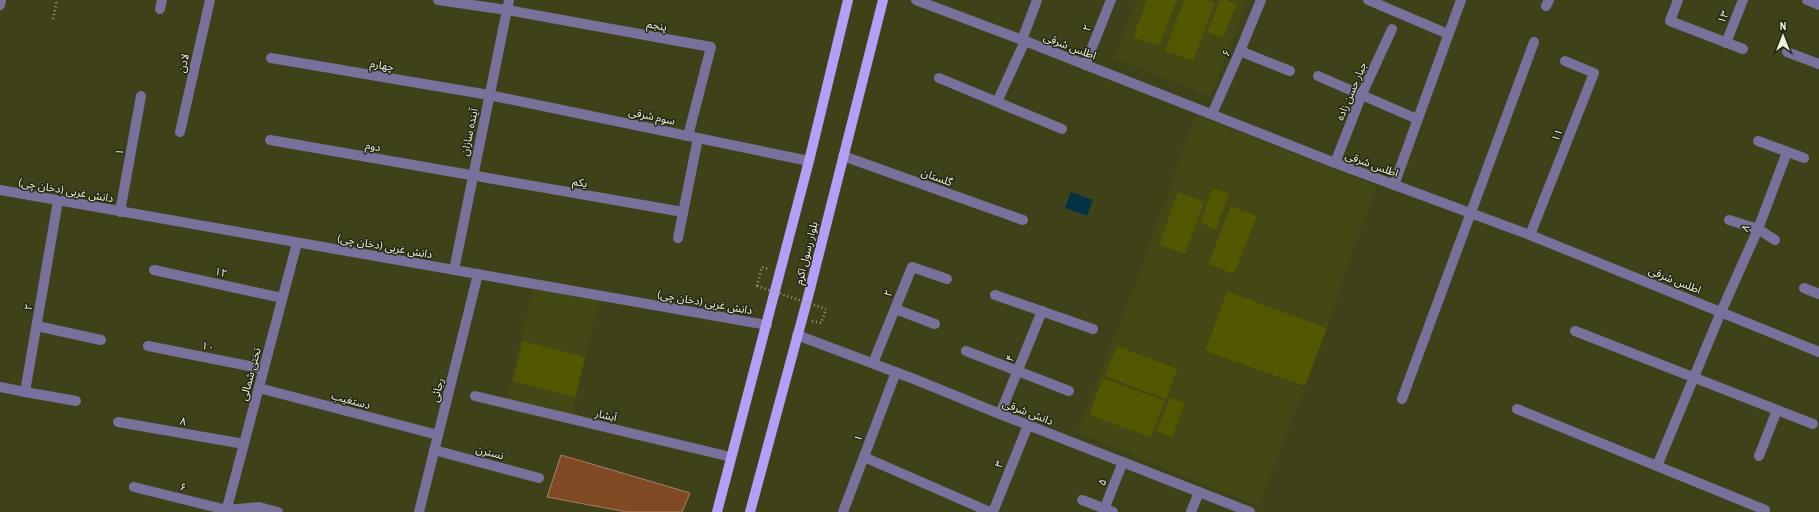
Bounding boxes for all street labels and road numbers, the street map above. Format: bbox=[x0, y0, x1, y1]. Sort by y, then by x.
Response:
street label: ۱۳ bbox=[1714, 9, 1732, 25]
street label: پنجم bbox=[645, 16, 668, 36]
street label: ۲ bbox=[1079, 23, 1095, 33]
street label: اطلس شرقی bbox=[1042, 30, 1098, 62]
street label: ۶ bbox=[1218, 47, 1234, 59]
street label: لادن bbox=[174, 52, 192, 74]
street label: چهارم bbox=[369, 56, 396, 75]
street label: جبار حسن زاده bbox=[1332, 59, 1370, 122]
street label: سوم شرقی bbox=[627, 104, 677, 129]
street label: آینده سازان bbox=[457, 106, 481, 157]
street label: ۱۱ bbox=[1548, 127, 1566, 143]
street label: دوم bbox=[364, 138, 382, 155]
street label: ۱ bbox=[112, 148, 126, 156]
street label: اطلس شرقی bbox=[1344, 148, 1400, 180]
street label: گلستان bbox=[920, 165, 955, 189]
street label: یکم bbox=[571, 174, 589, 192]
street label: دانش غربی (دخان چی) bbox=[17, 175, 114, 206]
street label: بلوار رسول اکرم bbox=[791, 220, 822, 286]
street label: ۸ bbox=[1737, 222, 1753, 234]
street label: دانش غربی (دخان چی) bbox=[336, 231, 433, 262]
street label: اطلس شرقی bbox=[1647, 263, 1703, 297]
street label: ۱۲ bbox=[213, 264, 229, 280]
street label: دانش غربی (دخان چی) bbox=[656, 287, 753, 318]
street label: ۲ bbox=[880, 287, 896, 299]
street label: ۲ bbox=[21, 303, 35, 311]
street label: ۱۰ bbox=[200, 338, 216, 354]
street label: تختی شمالی bbox=[236, 346, 264, 402]
street label: ۴ bbox=[1002, 352, 1018, 364]
street label: رجائی bbox=[427, 376, 447, 404]
street label: دستغیب bbox=[330, 388, 372, 412]
street label: دانش شرقی bbox=[1001, 396, 1055, 428]
street label: آبشار bbox=[593, 405, 619, 425]
street label: ۸ bbox=[179, 414, 188, 429]
street label: ۱ bbox=[850, 433, 866, 443]
street label: نسترن bbox=[475, 442, 506, 462]
street label: ۳ bbox=[991, 458, 1007, 470]
street label: ۵ bbox=[1094, 476, 1110, 488]
street label: ۶ bbox=[178, 479, 188, 495]

